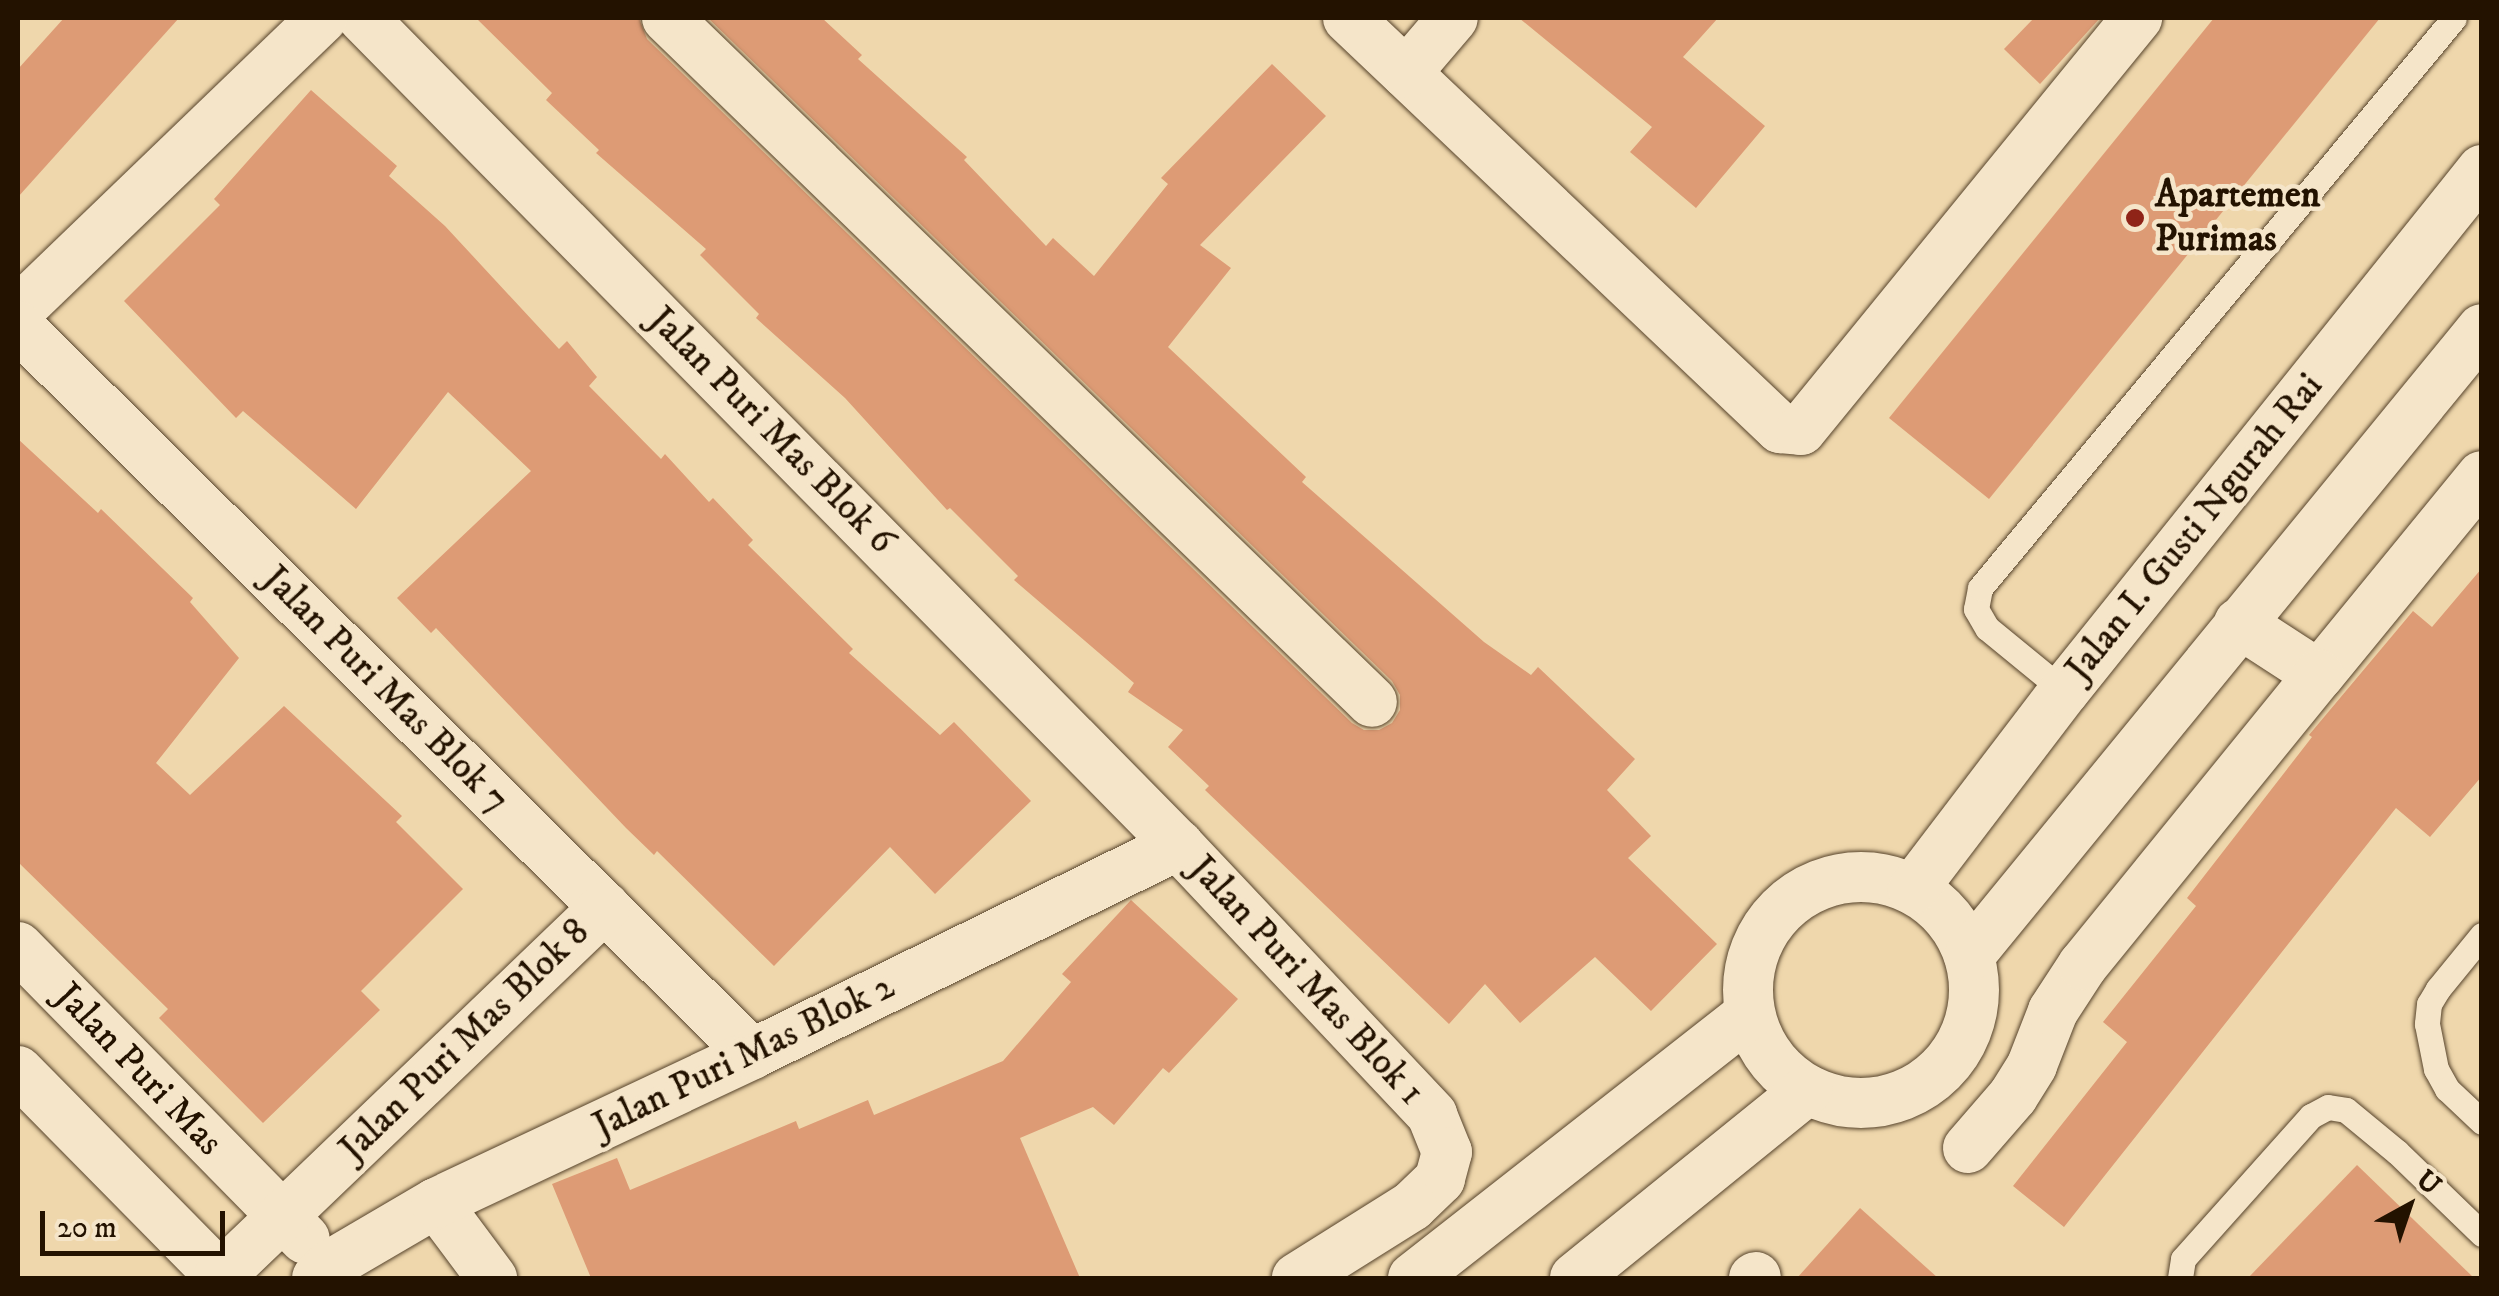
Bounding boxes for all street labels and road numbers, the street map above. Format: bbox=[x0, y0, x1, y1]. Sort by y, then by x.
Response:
street label: Jalan Puri Mas Blok 6 bbox=[638, 298, 904, 564]
street label: Jalan I. Gusti Ngurah Rai bbox=[2057, 365, 2333, 691]
street label: Jalan Puri Mas Blok 7 bbox=[252, 557, 518, 823]
street label: Jalan Puri Mas Blok 1 bbox=[1179, 847, 1433, 1115]
street label: Jalan Puri Mas Blok 8 bbox=[331, 910, 599, 1172]
street label: Jalan Puri Mas Blok 2 bbox=[586, 964, 902, 1150]
street label: Jalan Puri Mas bbox=[44, 974, 232, 1166]

